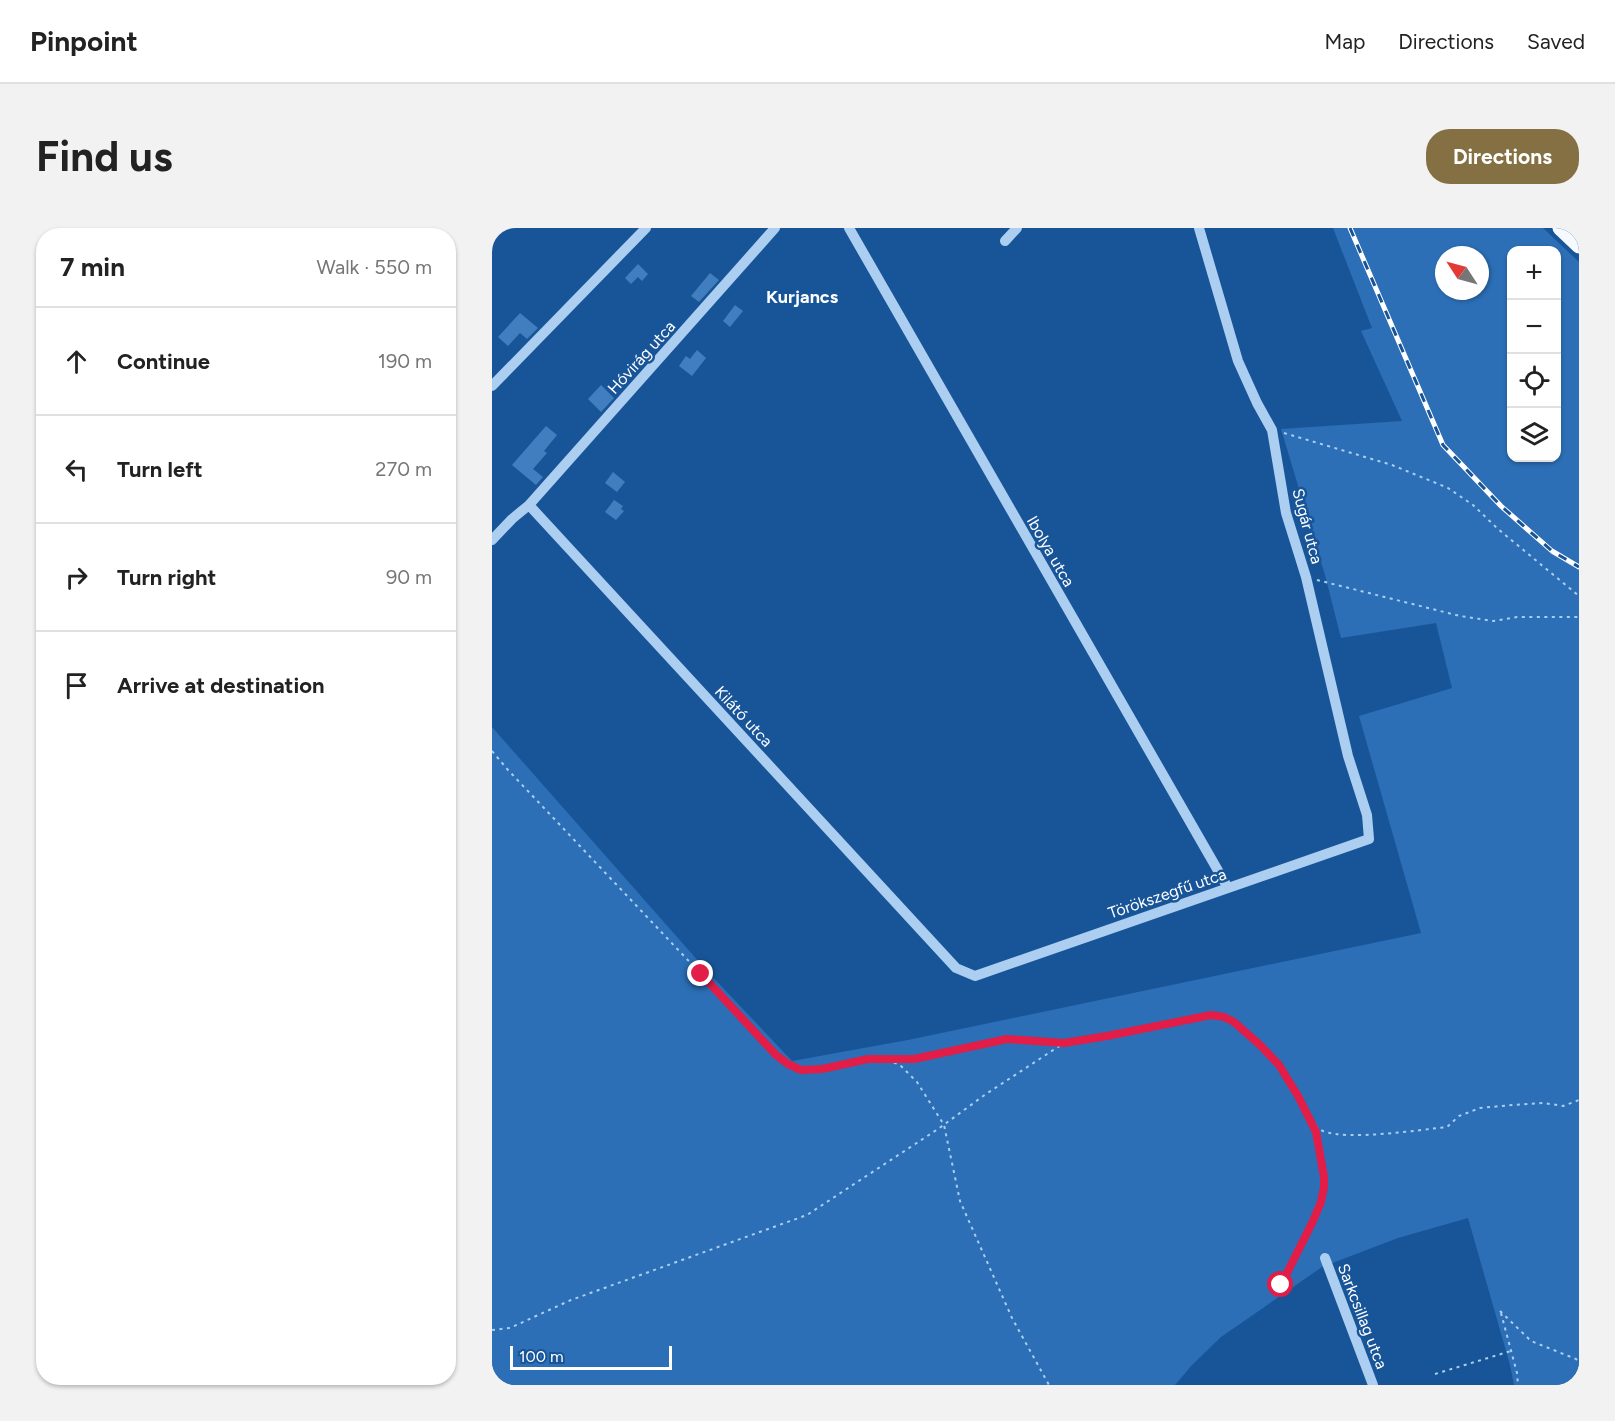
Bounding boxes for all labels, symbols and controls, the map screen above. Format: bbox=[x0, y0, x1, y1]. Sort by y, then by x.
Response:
text: Pinpoint bbox=[30, 24, 138, 58]
text: Map bbox=[1324, 29, 1365, 54]
text: Directions bbox=[1398, 29, 1494, 54]
text: Saved bbox=[1527, 29, 1585, 54]
button: Directions bbox=[1426, 129, 1579, 184]
text: Find us bbox=[36, 131, 173, 182]
north arrow bbox=[1435, 246, 1489, 300]
map controls bbox=[1507, 246, 1561, 462]
button: + bbox=[1507, 246, 1561, 300]
text: 7 min bbox=[60, 251, 125, 283]
text: Walk · 550 m bbox=[317, 255, 432, 279]
district label: Kurjancs bbox=[766, 286, 839, 308]
button: − bbox=[1507, 300, 1561, 354]
street label: Hóvirág utca bbox=[604, 317, 679, 398]
icon: ahead bbox=[60, 345, 93, 378]
text: Continue bbox=[117, 348, 210, 375]
text: 190 m bbox=[378, 349, 432, 373]
button: locate bbox=[1507, 354, 1561, 408]
button: layers bbox=[1507, 408, 1561, 462]
icon: left bbox=[60, 453, 93, 486]
text: Turn left bbox=[117, 456, 203, 483]
text: 270 m bbox=[375, 457, 432, 481]
street label: Sugár utca bbox=[1288, 486, 1327, 566]
street label: Ibolya utca bbox=[1023, 512, 1078, 590]
icon: right bbox=[60, 561, 93, 594]
text: Turn right bbox=[117, 564, 216, 591]
text: 90 m bbox=[386, 565, 432, 589]
icon: arrive bbox=[60, 669, 93, 702]
text: Arrive at destination bbox=[117, 672, 325, 699]
street label: Kilátó utca bbox=[711, 682, 777, 751]
street label: Törökszegfű utca bbox=[1106, 864, 1229, 923]
route end bbox=[687, 960, 713, 986]
street label: Sarkcsillag utca bbox=[1334, 1261, 1391, 1371]
route start bbox=[1267, 1271, 1293, 1297]
scale bar bbox=[510, 1343, 672, 1370]
text: 100 m bbox=[519, 1347, 564, 1366]

